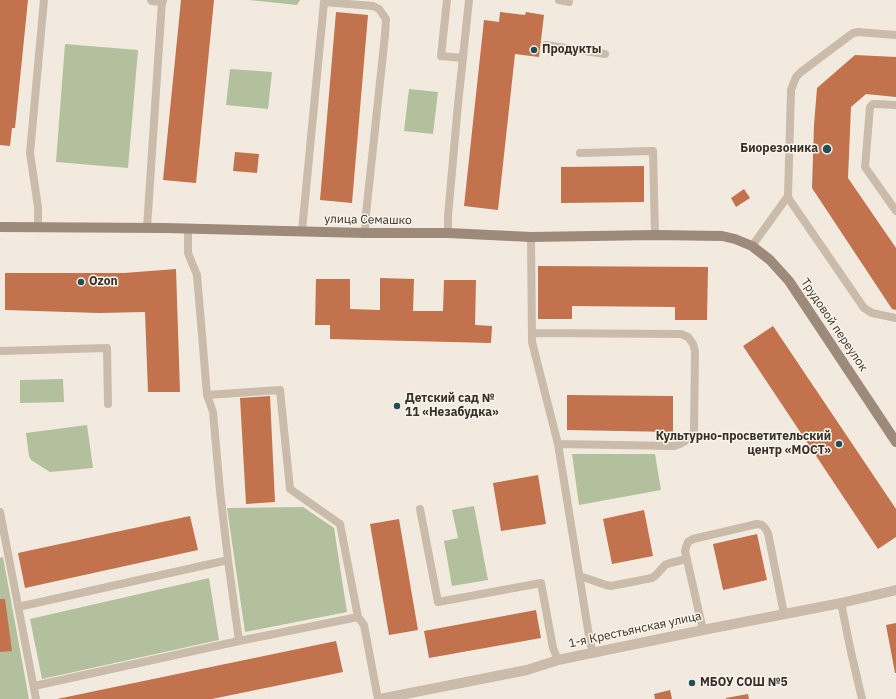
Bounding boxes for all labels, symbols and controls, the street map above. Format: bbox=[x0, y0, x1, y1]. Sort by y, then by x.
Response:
place label: Продукты bbox=[542, 43, 601, 57]
marker: Продукты bbox=[529, 45, 539, 55]
place label: Биорезоника bbox=[740, 142, 818, 156]
marker: Биорезоника bbox=[821, 143, 833, 155]
street label: улица Семашко bbox=[324, 212, 412, 228]
place label: Ozon bbox=[89, 275, 118, 289]
street label: Трудовой переулок bbox=[798, 276, 870, 374]
marker: Ozon bbox=[76, 277, 86, 287]
place label: Детский сад № 11 «Незабудка» bbox=[405, 392, 499, 420]
marker: Детский сад № 11 «Незабудка» bbox=[392, 401, 402, 411]
place label: Культурно-просветительский центр «МОСТ» bbox=[656, 430, 831, 458]
marker: Культурно-просветительский центр «МОСТ» bbox=[834, 439, 844, 449]
street label: 1-я Крестьянская улица bbox=[567, 609, 703, 651]
place label: МБОУ СОШ №5 bbox=[700, 676, 788, 690]
marker: МБОУ СОШ №5 bbox=[687, 678, 697, 688]

